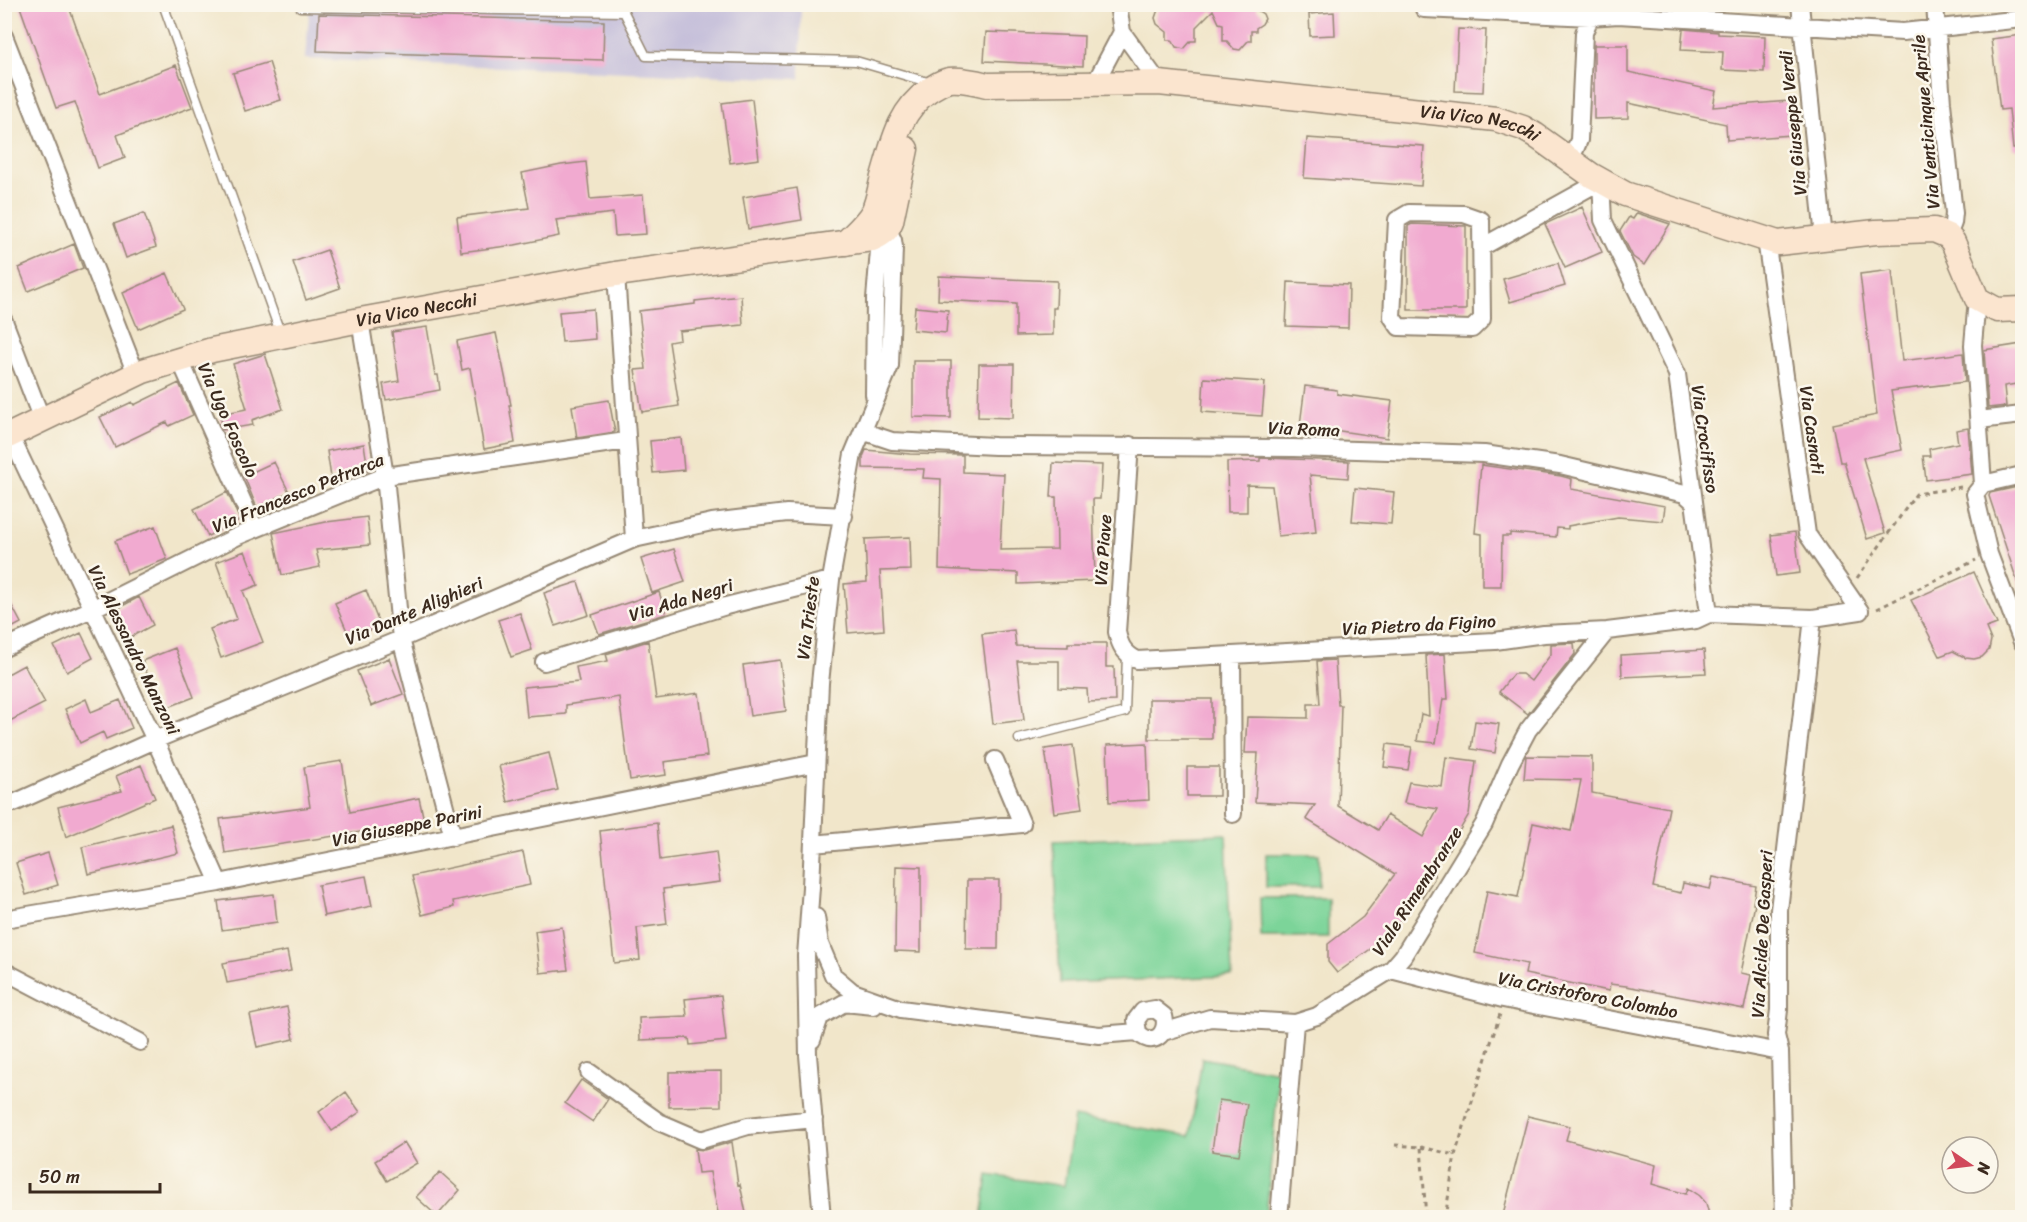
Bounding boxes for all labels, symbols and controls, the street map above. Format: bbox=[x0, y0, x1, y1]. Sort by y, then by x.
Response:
street label: Via Venticinque Aprile bbox=[1902, 33, 1950, 210]
street label: Via Giuseppe Verdi bbox=[1769, 48, 1817, 197]
street label: Via Vico Necchi bbox=[1419, 95, 1548, 151]
street label: Via Vico Necchi bbox=[354, 283, 481, 336]
street label: Via Ugo Foscolo bbox=[188, 357, 268, 483]
street label: Via Crocifisso bbox=[1682, 383, 1728, 495]
street label: Via Casnati bbox=[1790, 384, 1834, 477]
street label: Via Roma bbox=[1267, 412, 1341, 446]
street label: Via Francesco Petrarca bbox=[207, 443, 390, 542]
street label: Via Piave bbox=[1085, 513, 1121, 587]
street label: Via Alessandro Manzoni bbox=[79, 559, 190, 741]
street label: Via Dante Alighieri bbox=[340, 567, 489, 655]
street label: Via Ada Negri bbox=[625, 569, 738, 631]
street label: Via Trieste bbox=[787, 575, 829, 661]
street label: Via Pietro da Figino bbox=[1341, 605, 1497, 645]
street label: Via Giuseppe Parini bbox=[329, 796, 486, 856]
street label: Viale Rimembranze bbox=[1363, 819, 1471, 963]
street label: Via Alcide De Gasperi bbox=[1742, 848, 1782, 1019]
street label: Via Cristoforo Colombo bbox=[1495, 962, 1681, 1028]
north arrow bbox=[1940, 1135, 2000, 1195]
scale bar bbox=[30, 1156, 160, 1194]
text: N bbox=[1968, 1159, 2000, 1178]
text: 50 m bbox=[39, 1161, 80, 1193]

